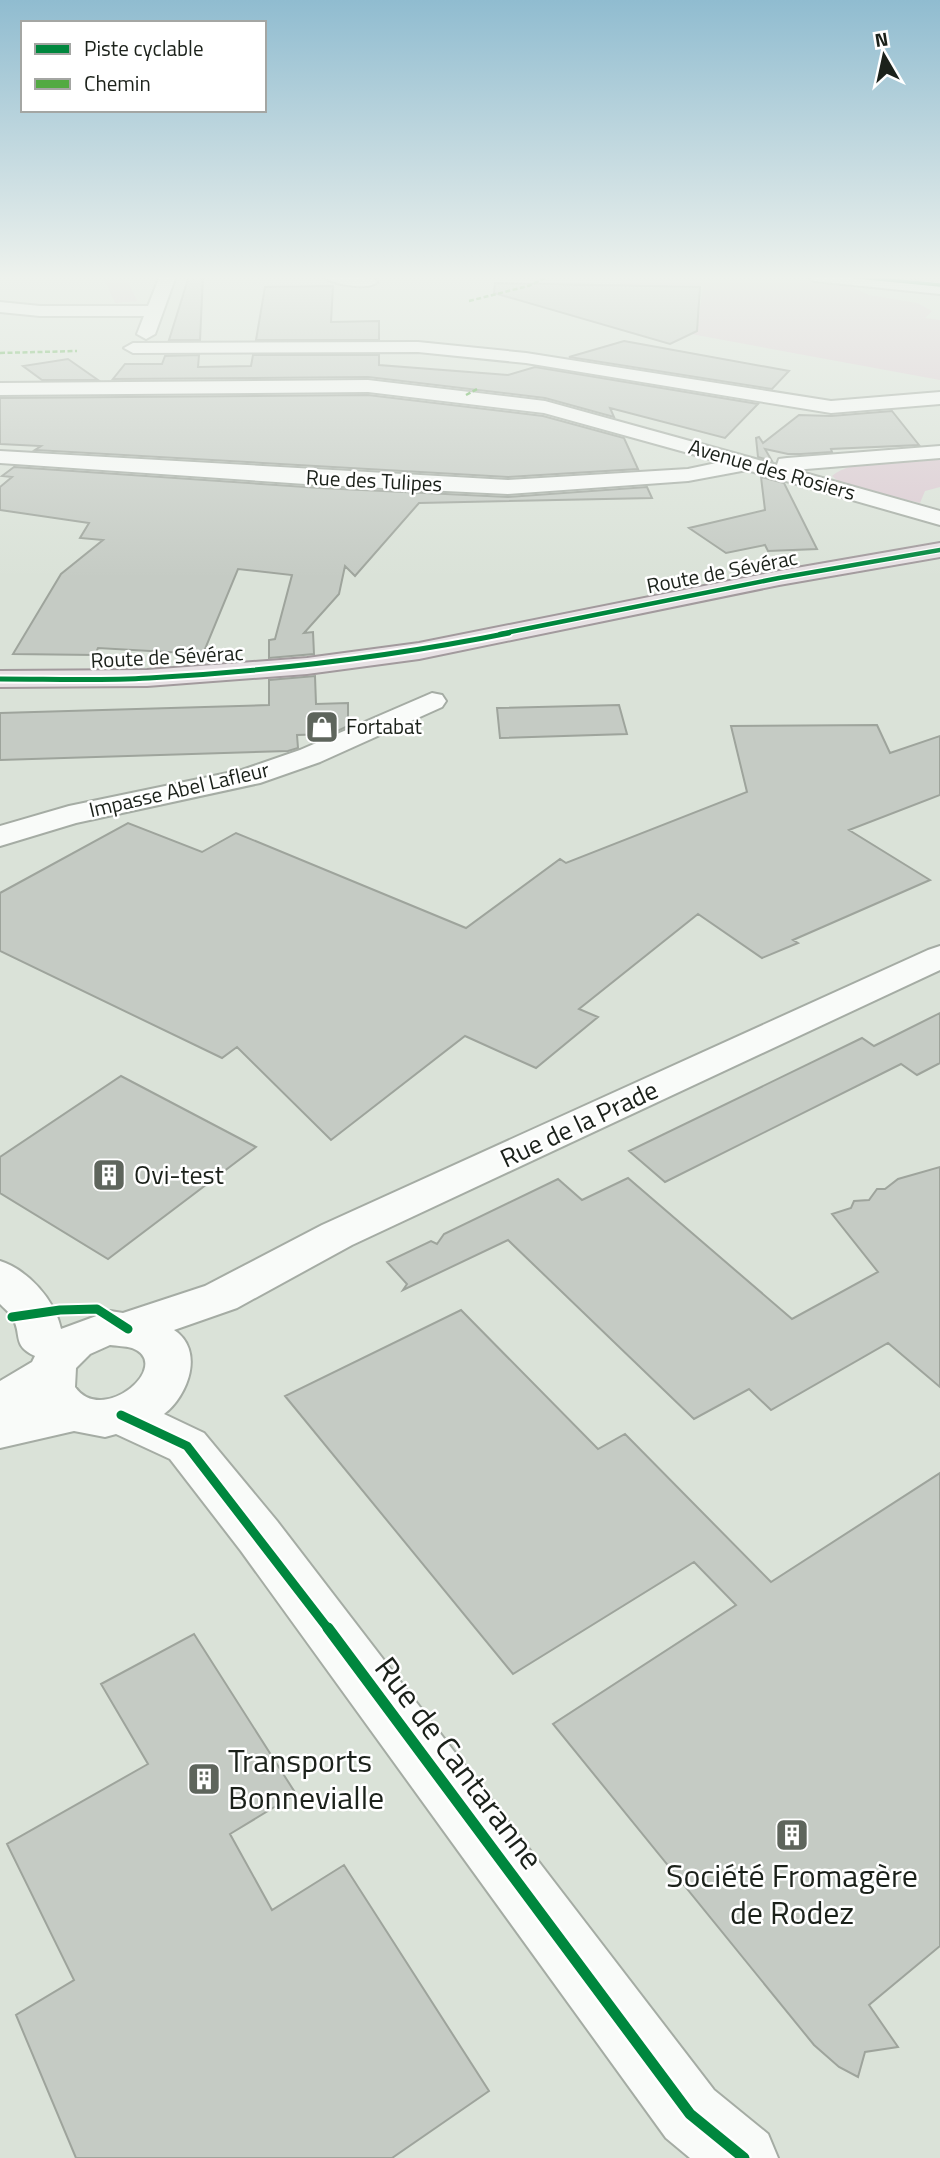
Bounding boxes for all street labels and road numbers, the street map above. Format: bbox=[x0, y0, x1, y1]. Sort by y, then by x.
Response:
street label: Avenue des Rosiers bbox=[685, 430, 859, 508]
street label: Rue des Tulipes bbox=[305, 460, 443, 500]
street label: Route de Sévérac bbox=[644, 541, 800, 601]
street label: Route de Sévérac bbox=[90, 636, 244, 676]
street label: Impasse Abel Lafleur bbox=[85, 753, 272, 825]
street label: Rue de la Prade bbox=[493, 1070, 664, 1177]
street label: Rue de Cantaranne bbox=[364, 1646, 556, 1879]

